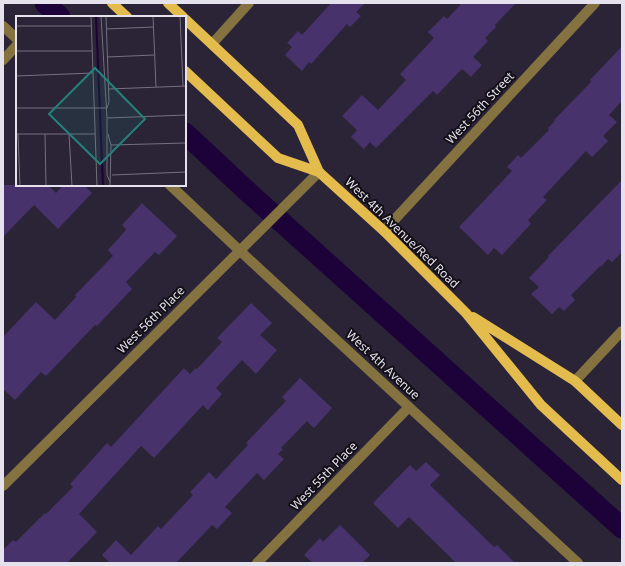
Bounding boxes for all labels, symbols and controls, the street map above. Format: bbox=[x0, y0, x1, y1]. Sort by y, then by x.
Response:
inset map bbox=[16, 16, 186, 186]
street label: West 56th Street bbox=[442, 67, 518, 147]
street label: West 4th Avenue/Red Road bbox=[341, 173, 463, 292]
street label: West 56th Place bbox=[113, 282, 188, 357]
street label: West 4th Avenue bbox=[343, 326, 424, 403]
street label: West 55th Place bbox=[287, 438, 361, 514]

